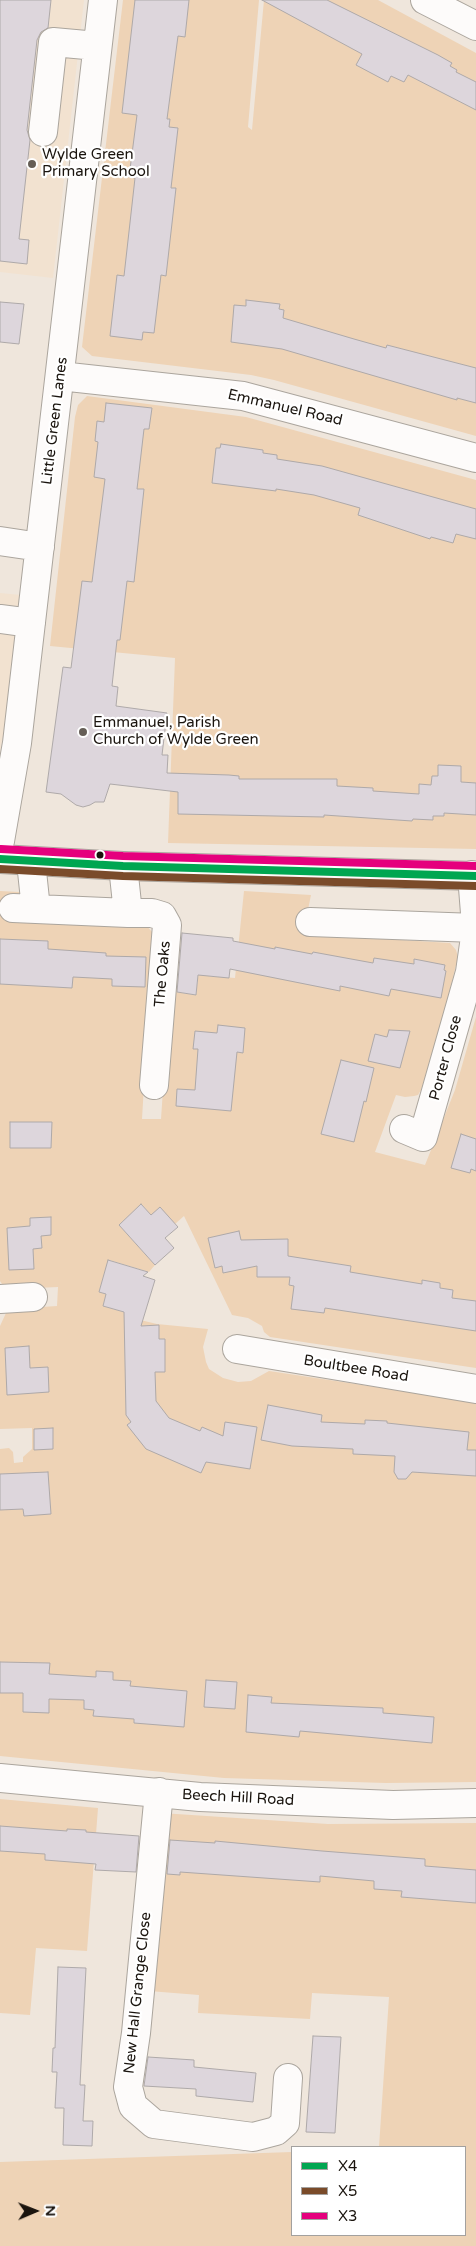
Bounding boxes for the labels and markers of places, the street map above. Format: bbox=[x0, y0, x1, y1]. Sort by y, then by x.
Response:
place label: Wylde Green Primary School bbox=[42, 146, 150, 181]
marker: Wylde Green Primary School bbox=[26, 158, 38, 170]
place label: Emmanuel, Parish Church of Wylde Green bbox=[93, 714, 259, 749]
marker: Emmanuel, Parish Church of Wylde Green bbox=[77, 726, 89, 738]
unlabelled marker bbox=[95, 850, 105, 860]

